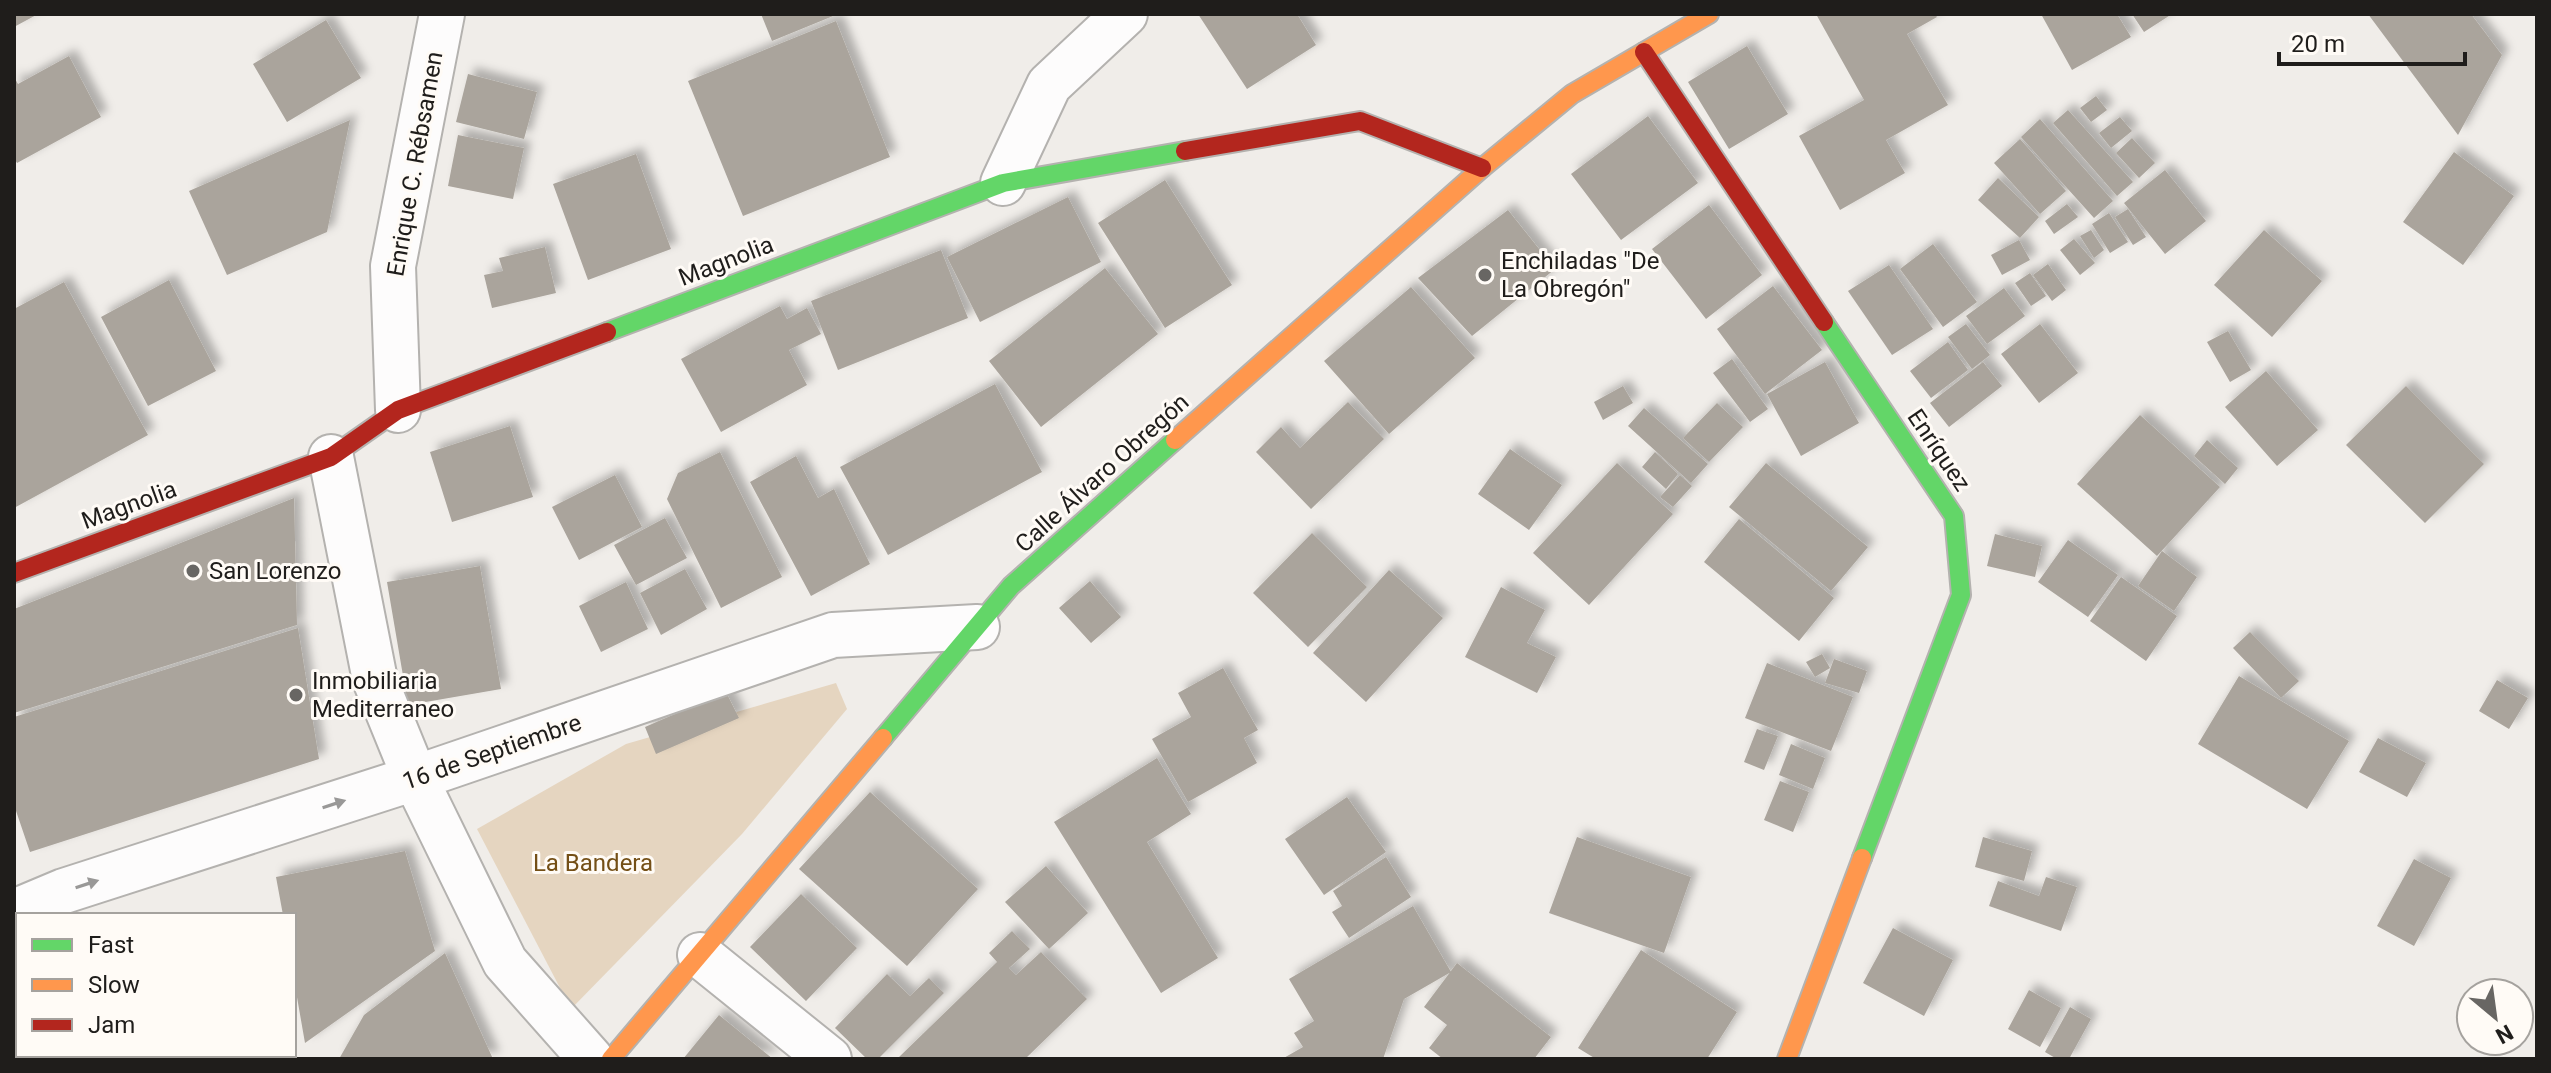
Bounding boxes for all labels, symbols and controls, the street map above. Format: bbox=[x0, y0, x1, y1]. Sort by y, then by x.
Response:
scale bar bbox=[2279, 16, 2465, 66]
text: 20 m bbox=[2291, 30, 2345, 58]
street label: Enrique C. Rébsamen bbox=[381, 49, 449, 279]
street label: Magnolia bbox=[675, 230, 777, 292]
place label: Enchiladas "De La Obregón" bbox=[1501, 247, 1660, 303]
marker: Enchiladas "De La Obregón" bbox=[1476, 266, 1494, 284]
street label: Calle Álvaro Obregón bbox=[1010, 388, 1194, 558]
street label: Enríquez bbox=[1902, 404, 1977, 496]
street label: Magnolia bbox=[78, 475, 180, 535]
place label: San Lorenzo bbox=[209, 557, 341, 585]
marker: San Lorenzo bbox=[184, 562, 202, 580]
place label: Inmobiliaria Mediterraneo bbox=[312, 667, 454, 723]
marker: Inmobiliaria Mediterraneo bbox=[287, 686, 305, 704]
street label: 16 de Septiembre bbox=[399, 708, 585, 796]
one-way arrow bbox=[322, 797, 346, 810]
park label: La Bandera bbox=[533, 849, 653, 877]
one-way arrow bbox=[75, 877, 99, 890]
legend bbox=[16, 913, 296, 1057]
text: Fast bbox=[88, 931, 134, 959]
text: Slow bbox=[88, 971, 140, 999]
north arrow bbox=[2455, 977, 2535, 1057]
text: Jam bbox=[88, 1011, 135, 1039]
text: N bbox=[2492, 1019, 2517, 1049]

